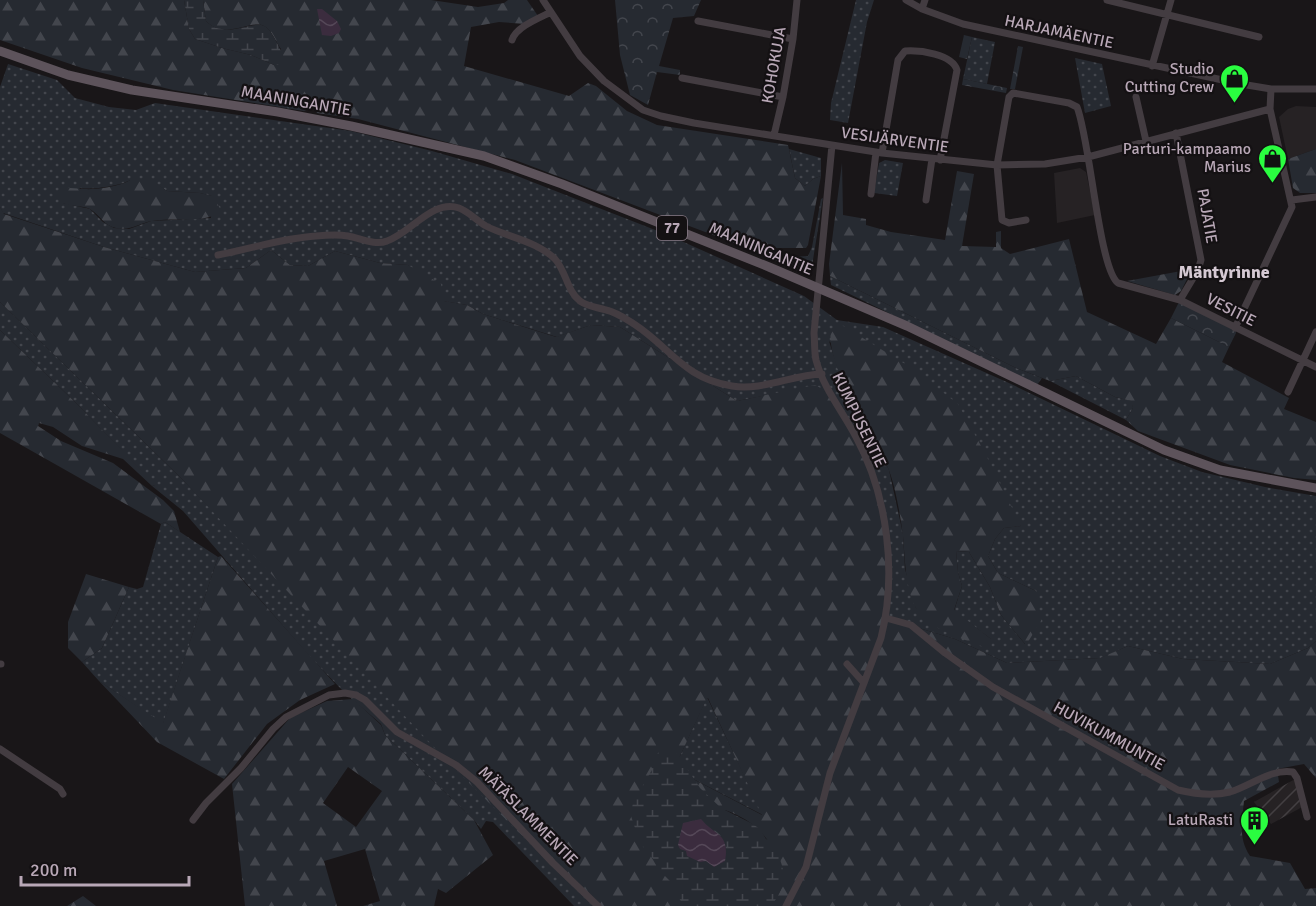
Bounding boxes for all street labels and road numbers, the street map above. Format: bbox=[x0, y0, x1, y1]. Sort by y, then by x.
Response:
street label: HARJAMÄENTIE bbox=[1003, 11, 1115, 53]
street label: KOHOKUJA bbox=[757, 25, 791, 105]
street label: MAANINGANTIE bbox=[239, 81, 353, 121]
street label: VESIJÄRVENTIE bbox=[840, 123, 950, 157]
street label: PAJATIE bbox=[1192, 187, 1222, 245]
road number: 77 bbox=[657, 216, 687, 240]
street label: MAANINGANTIE bbox=[706, 218, 816, 280]
street label: VESITIE bbox=[1203, 289, 1259, 331]
street label: KUMPUSENTIE bbox=[827, 369, 891, 471]
street label: HUVIKUMMUNTIE bbox=[1050, 697, 1168, 775]
street label: MÄTÄSLAMMENTIE bbox=[474, 762, 582, 870]

